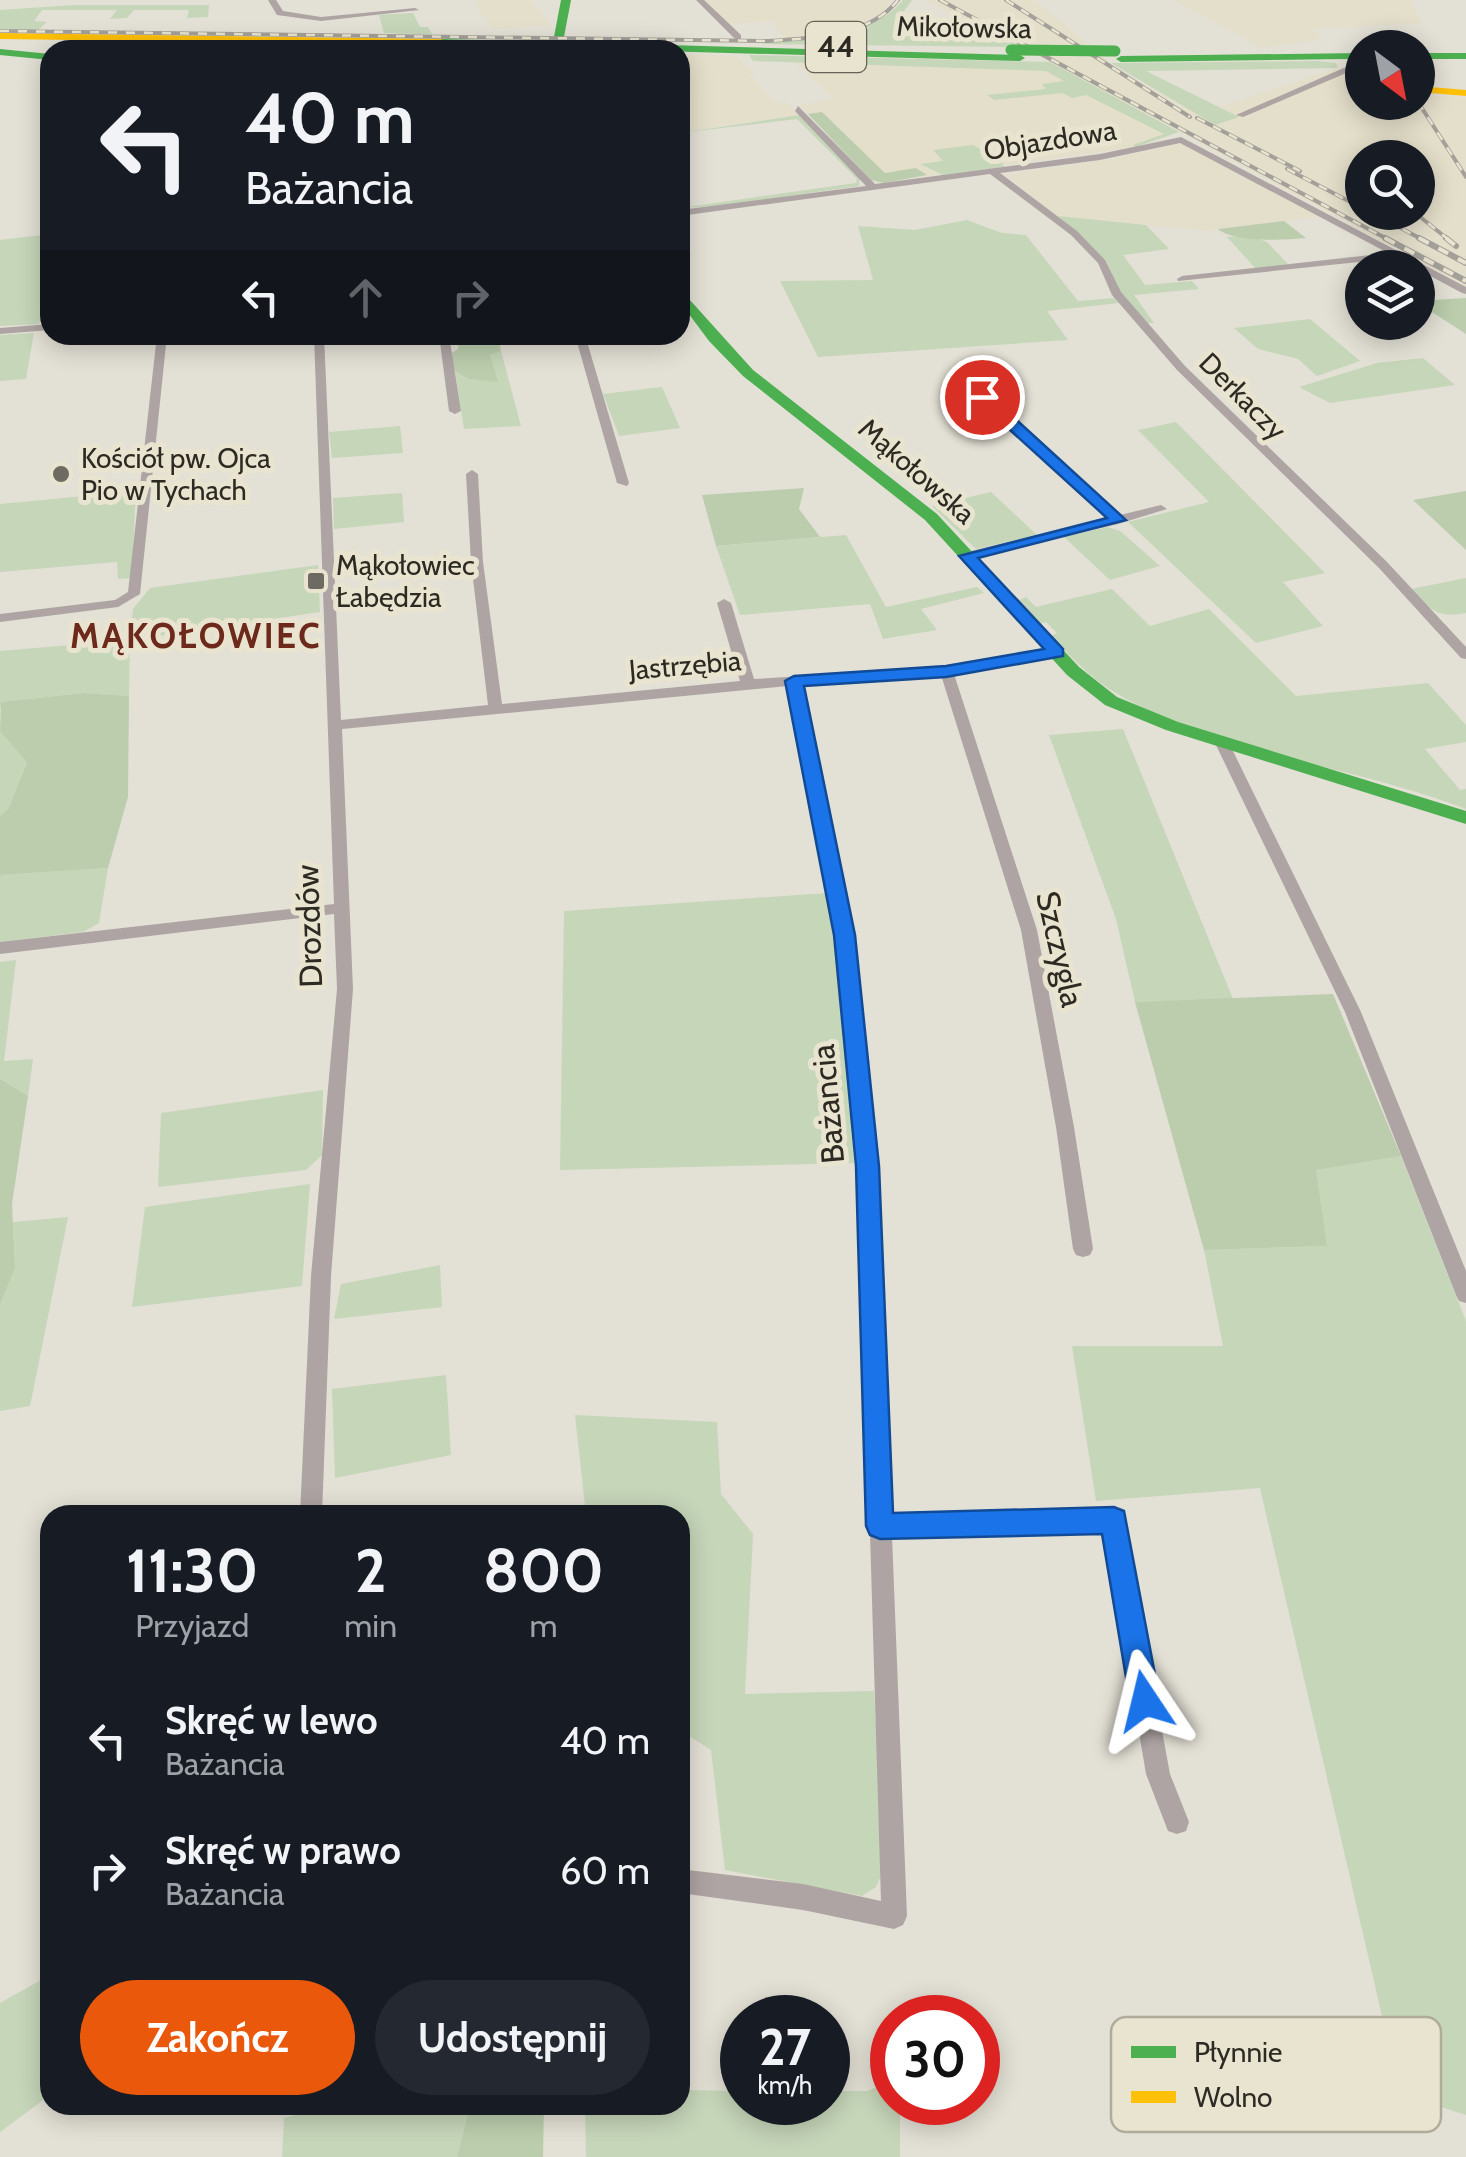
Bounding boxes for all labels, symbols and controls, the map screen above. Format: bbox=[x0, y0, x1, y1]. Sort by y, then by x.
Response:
street label: Mikołowska bbox=[896, 9, 1033, 45]
road number: 44 bbox=[806, 22, 866, 72]
north arrow bbox=[1345, 30, 1435, 120]
map controls bbox=[1345, 30, 1435, 340]
text: 40 m bbox=[245, 75, 414, 161]
icon: left bbox=[80, 80, 210, 210]
street label: Objazdowa bbox=[981, 113, 1119, 167]
button: search bbox=[1345, 140, 1435, 230]
text: Bażancia bbox=[245, 161, 413, 215]
button: layers bbox=[1345, 250, 1435, 340]
icon: left bbox=[233, 270, 288, 325]
icon: ahead bbox=[338, 270, 393, 325]
icon: right bbox=[443, 270, 498, 325]
street label: Derkaczy bbox=[1192, 345, 1294, 447]
pin bbox=[940, 355, 1025, 440]
icon: arrive bbox=[955, 370, 1010, 425]
street label: Mąkołowska bbox=[852, 411, 983, 531]
place label: Kościół pw. Ojca Pio w Tychach bbox=[81, 441, 271, 507]
marker: Kościół pw. Ojca Pio w Tychach bbox=[50, 463, 72, 485]
place label: Mąkołowiec Łabędzia bbox=[336, 548, 475, 614]
marker: Mąkołowiec Łabędzia bbox=[305, 570, 327, 592]
district label: MĄKOŁOWIEC bbox=[70, 614, 322, 657]
street label: Jastrzębia bbox=[626, 643, 743, 687]
street label: Drozdów bbox=[287, 864, 330, 988]
street label: Szczygla bbox=[1028, 887, 1093, 1011]
street label: Bażancia bbox=[803, 1042, 852, 1165]
text: 11:30 bbox=[126, 1534, 258, 1607]
text: 2 bbox=[355, 1534, 387, 1607]
text: 800 bbox=[483, 1534, 604, 1607]
text: Przyjazd bbox=[135, 1606, 249, 1645]
text: min bbox=[344, 1606, 397, 1645]
text: m bbox=[529, 1606, 558, 1645]
position arrow bbox=[1093, 1649, 1197, 1753]
text: Skręć w lewo bbox=[165, 1697, 378, 1744]
icon: left bbox=[80, 1713, 135, 1768]
text: 40 m bbox=[560, 1717, 650, 1764]
text: Bażancia bbox=[165, 1744, 284, 1783]
text: Skręć w prawo bbox=[165, 1827, 401, 1874]
icon: right bbox=[80, 1843, 135, 1898]
text: 60 m bbox=[560, 1847, 650, 1894]
text: Bażancia bbox=[165, 1874, 284, 1913]
button: Zakończ bbox=[80, 1980, 355, 2095]
button: Udostępnij bbox=[375, 1980, 650, 2095]
speed limit sign: 30 bbox=[870, 1995, 1000, 2125]
text: 27 bbox=[759, 2017, 811, 2078]
legend bbox=[1111, 2017, 1441, 2132]
text: Płynnie bbox=[1194, 2035, 1282, 2069]
text: km/h bbox=[758, 2070, 812, 2100]
text: Wolno bbox=[1194, 2080, 1272, 2114]

